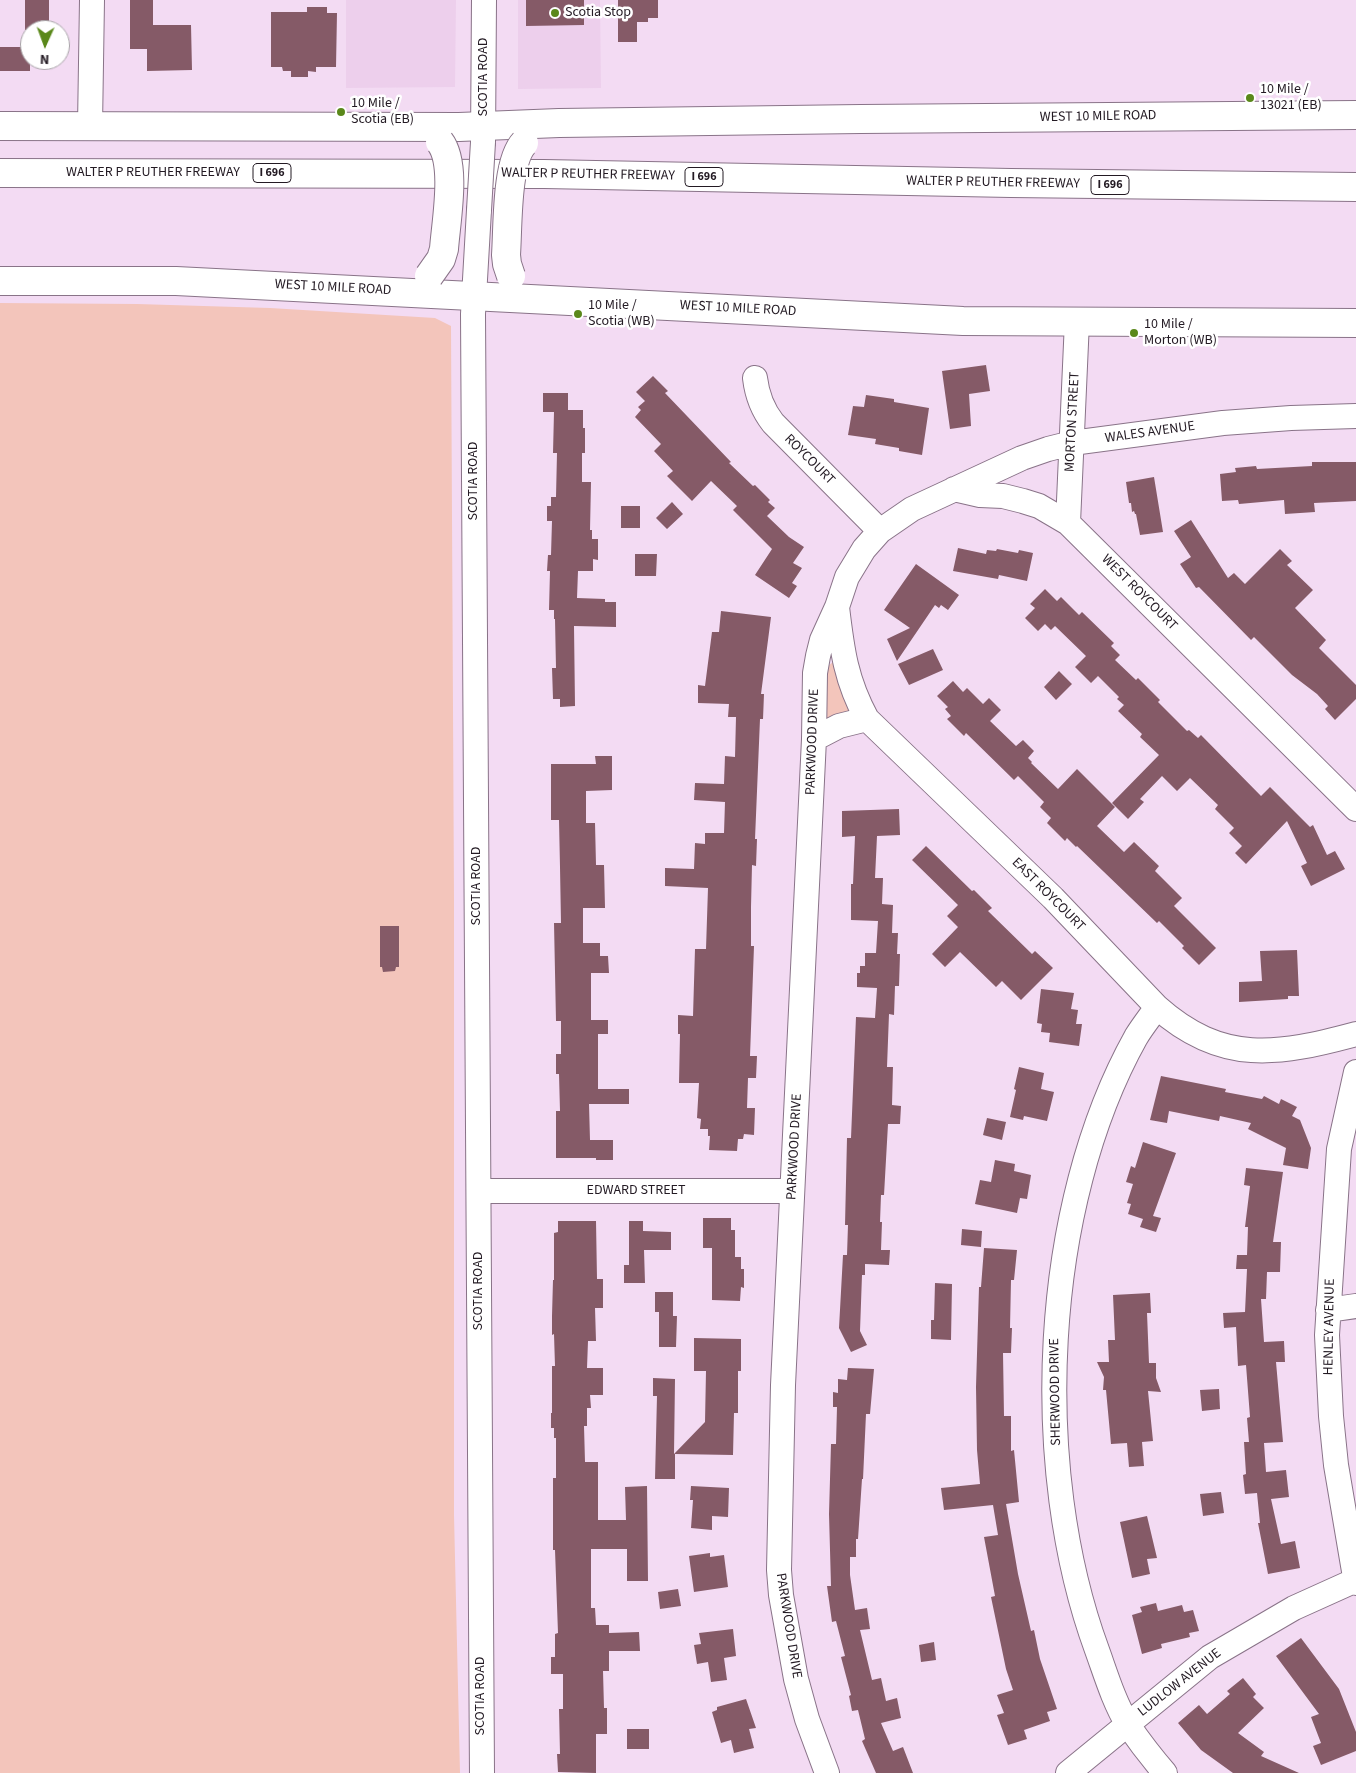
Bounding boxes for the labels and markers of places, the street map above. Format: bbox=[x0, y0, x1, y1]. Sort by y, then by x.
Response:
place label: Scotia Stop bbox=[565, 5, 631, 21]
marker: Scotia Stop bbox=[549, 7, 561, 19]
place label: 10 Mile / 13021 (EB) bbox=[1260, 82, 1322, 114]
marker: 10 Mile / 13021 (EB) bbox=[1244, 92, 1256, 104]
place label: 10 Mile / Scotia (EB) bbox=[351, 96, 414, 128]
marker: 10 Mile / Scotia (EB) bbox=[335, 106, 347, 118]
place label: 10 Mile / Scotia (WB) bbox=[588, 298, 655, 331]
marker: 10 Mile / Scotia (WB) bbox=[572, 308, 584, 320]
place label: 10 Mile / Morton (WB) bbox=[1144, 317, 1217, 350]
marker: 10 Mile / Morton (WB) bbox=[1128, 327, 1140, 339]

